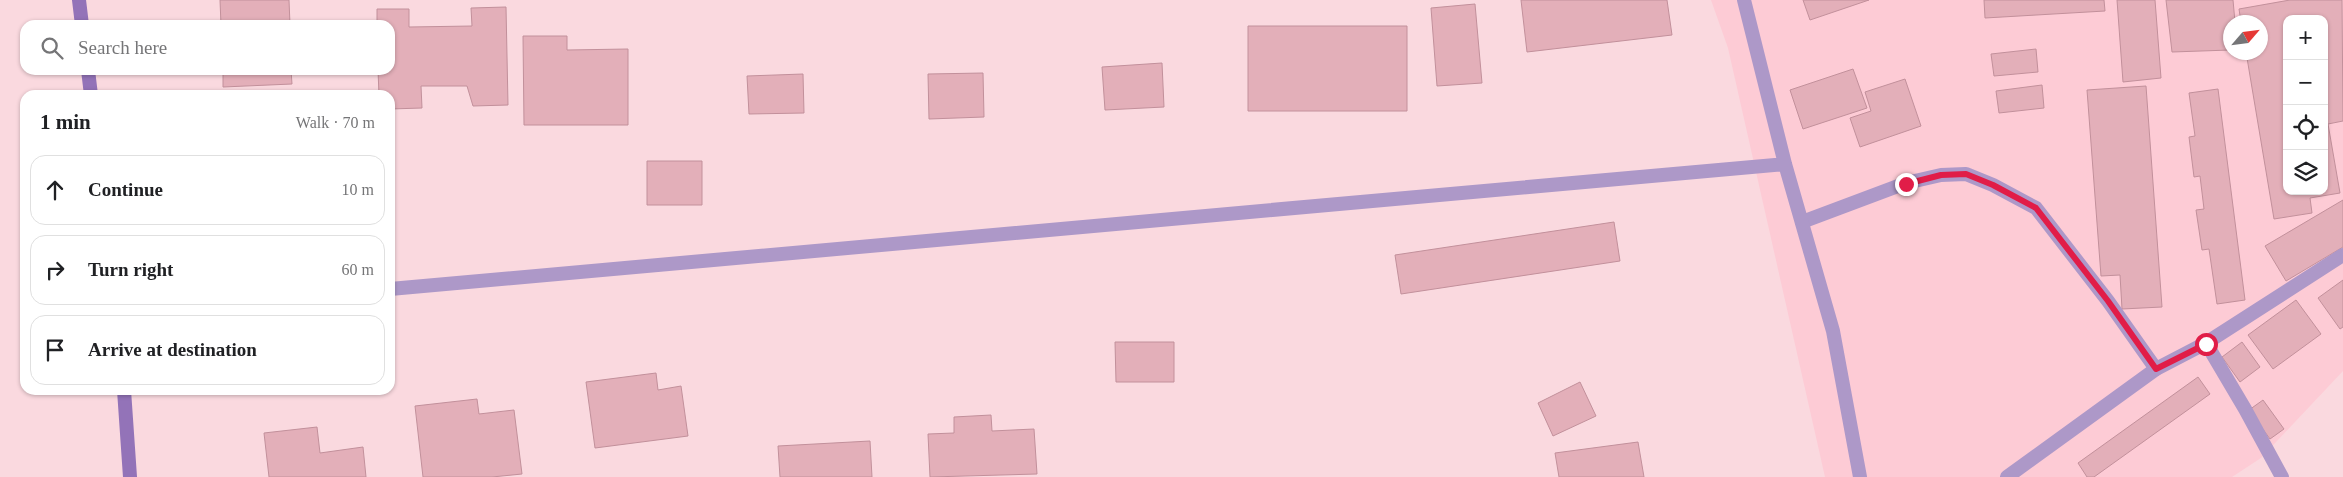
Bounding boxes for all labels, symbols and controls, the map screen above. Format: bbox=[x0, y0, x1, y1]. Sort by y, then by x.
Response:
north arrow bbox=[2223, 15, 2268, 60]
map controls bbox=[2283, 15, 2328, 195]
button: + bbox=[2283, 15, 2328, 60]
search box bbox=[20, 20, 395, 75]
icon: search bbox=[38, 34, 66, 62]
text: Search here bbox=[78, 37, 167, 58]
button: − bbox=[2283, 60, 2328, 105]
button: locate bbox=[2283, 105, 2328, 150]
text: 1 min bbox=[40, 110, 91, 134]
text: Walk · 70 m bbox=[296, 114, 375, 131]
button: layers bbox=[2283, 150, 2328, 195]
route end bbox=[1895, 173, 1918, 196]
icon: ahead bbox=[41, 176, 69, 204]
text: Continue bbox=[88, 179, 163, 200]
text: 10 m bbox=[342, 181, 374, 198]
icon: right bbox=[41, 256, 69, 284]
text: Turn right bbox=[88, 259, 173, 280]
text: 60 m bbox=[342, 261, 374, 278]
route start bbox=[2195, 333, 2218, 356]
icon: arrive bbox=[41, 336, 69, 364]
text: Arrive at destination bbox=[88, 339, 257, 360]

